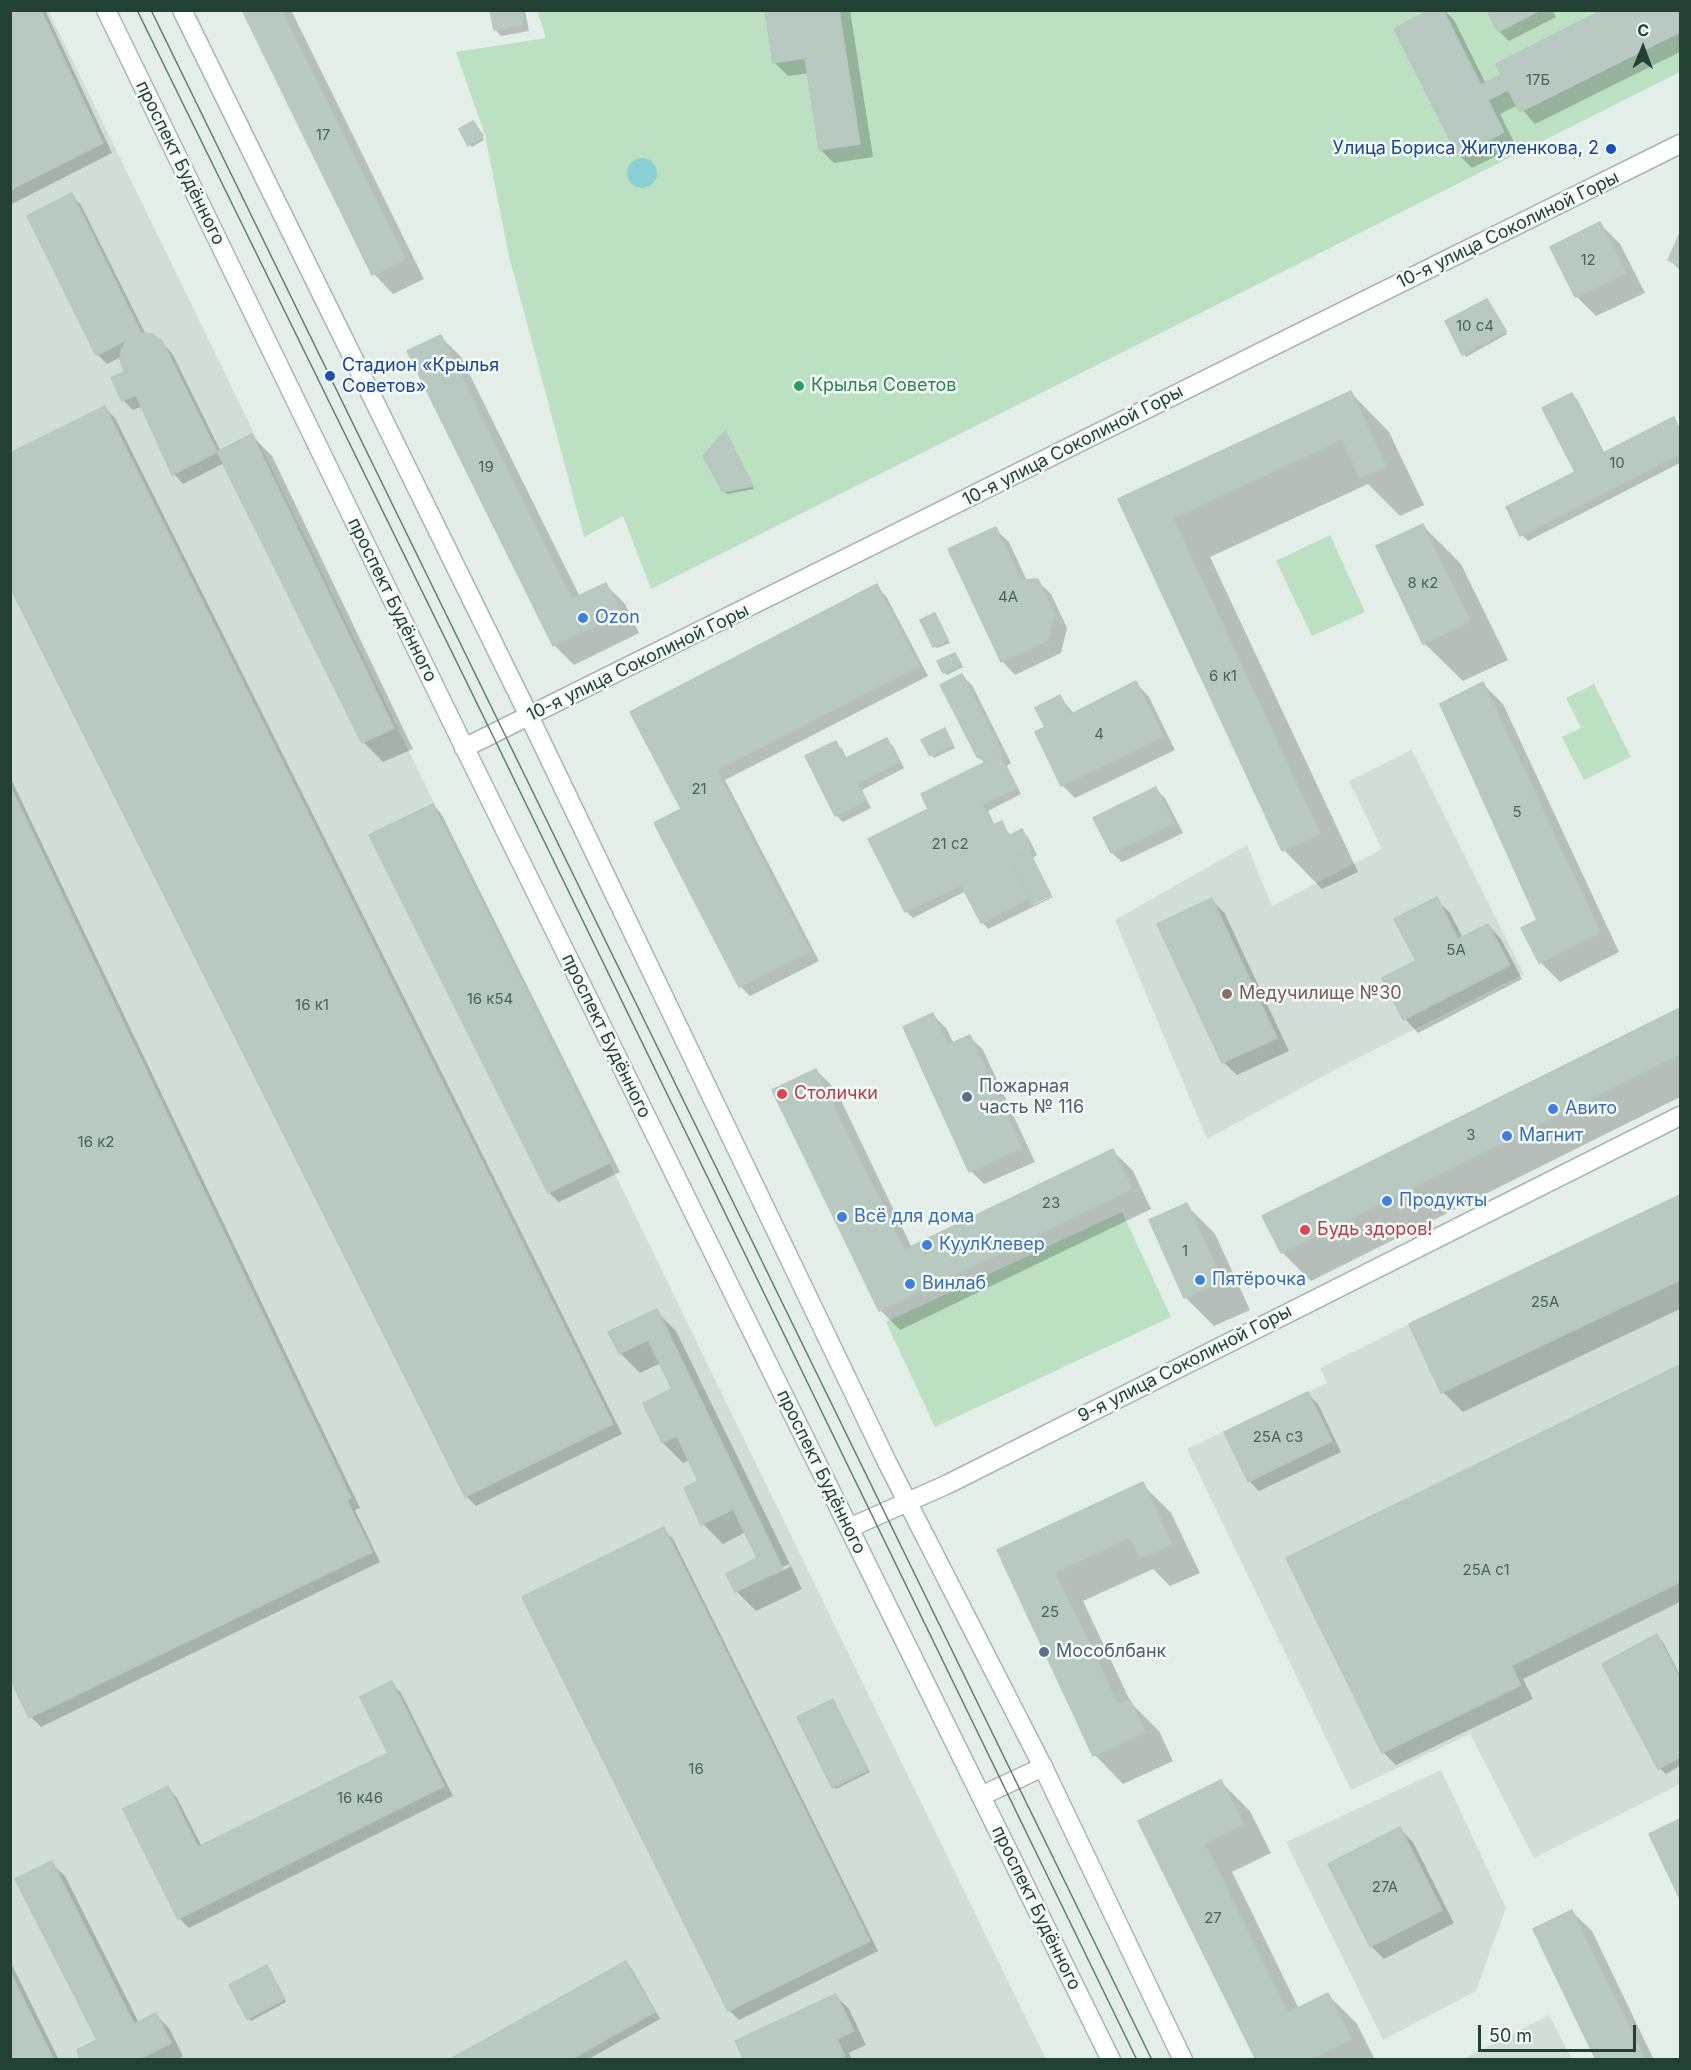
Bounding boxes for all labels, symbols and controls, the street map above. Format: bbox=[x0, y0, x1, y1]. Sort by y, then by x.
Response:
north arrow bbox=[1613, 18, 1673, 78]
text: С bbox=[1637, 20, 1649, 40]
house number: 17Б bbox=[1526, 71, 1550, 89]
street label: проспект Будённого bbox=[131, 77, 229, 249]
house number: 17 bbox=[316, 126, 330, 144]
place label: Улица Бориса Жигуленкова, 2 bbox=[1333, 138, 1599, 160]
marker: Улица Бориса Жигуленкова, 2 bbox=[1604, 142, 1618, 156]
street label: 10-я улица Соколиной Горы bbox=[1393, 167, 1623, 293]
house number: 12 bbox=[1580, 251, 1596, 269]
house number: 10 с4 bbox=[1456, 317, 1494, 335]
place label: Стадион «Крылья Советов» bbox=[342, 355, 499, 398]
marker: Стадион «Крылья Советов» bbox=[323, 369, 337, 383]
place label: Крылья Советов bbox=[811, 375, 956, 397]
marker: Крылья Советов bbox=[792, 379, 806, 393]
street label: 10-я улица Соколиной Горы bbox=[959, 381, 1187, 511]
house number: 10 bbox=[1609, 454, 1625, 472]
house number: 19 bbox=[478, 458, 494, 476]
street label: проспект Будённого bbox=[343, 514, 441, 686]
house number: 8 к2 bbox=[1408, 574, 1438, 592]
house number: 4А bbox=[998, 588, 1018, 606]
street label: 10-я улица Соколиной Горы bbox=[523, 600, 753, 726]
place label: Ozon bbox=[595, 607, 640, 629]
marker: Ozon bbox=[576, 611, 590, 625]
house number: 6 к1 bbox=[1209, 667, 1237, 685]
house number: 4 bbox=[1094, 725, 1104, 743]
house number: 21 bbox=[691, 780, 707, 798]
house number: 5 bbox=[1512, 803, 1522, 821]
house number: 21 с2 bbox=[931, 835, 969, 853]
house number: 5А bbox=[1446, 941, 1466, 959]
street label: проспект Будённого bbox=[557, 950, 655, 1122]
place label: Медучилище №30 bbox=[1239, 983, 1402, 1005]
marker: Медучилище №30 bbox=[1220, 987, 1234, 1001]
house number: 16 к54 bbox=[467, 990, 513, 1008]
house number: 16 к1 bbox=[295, 996, 329, 1014]
place label: Пожарная часть № 116 bbox=[979, 1076, 1084, 1118]
place label: Столички bbox=[794, 1083, 878, 1105]
marker: Столички bbox=[775, 1087, 789, 1101]
marker: Пожарная часть № 116 bbox=[960, 1090, 974, 1104]
place label: Авито bbox=[1565, 1098, 1617, 1120]
marker: Авито bbox=[1546, 1102, 1560, 1116]
place label: Магнит bbox=[1519, 1125, 1583, 1147]
house number: 3 bbox=[1466, 1126, 1476, 1144]
marker: Магнит bbox=[1500, 1129, 1514, 1143]
house number: 16 к2 bbox=[78, 1133, 114, 1151]
place label: Продукты bbox=[1399, 1190, 1487, 1212]
house number: 23 bbox=[1042, 1194, 1060, 1212]
marker: Продукты bbox=[1380, 1194, 1394, 1208]
place label: Всё для дома bbox=[854, 1206, 974, 1228]
marker: Всё для дома bbox=[835, 1210, 849, 1224]
place label: Будь здоров! bbox=[1317, 1219, 1432, 1241]
marker: Будь здоров! bbox=[1298, 1223, 1312, 1237]
place label: КуулКлевер bbox=[939, 1234, 1045, 1256]
marker: КуулКлевер bbox=[920, 1238, 934, 1252]
house number: 1 bbox=[1182, 1242, 1188, 1260]
place label: Пятёрочка bbox=[1212, 1269, 1306, 1291]
place label: Винлаб bbox=[922, 1273, 986, 1295]
marker: Пятёрочка bbox=[1193, 1273, 1207, 1287]
marker: Винлаб bbox=[903, 1277, 917, 1291]
house number: 25А bbox=[1531, 1293, 1559, 1311]
street label: 9-я улица Соколиной Горы bbox=[1075, 1301, 1295, 1427]
street label: проспект Будённого bbox=[772, 1386, 870, 1558]
house number: 25А с3 bbox=[1253, 1428, 1303, 1446]
house number: 25А с1 bbox=[1463, 1561, 1509, 1579]
house number: 25 bbox=[1041, 1603, 1059, 1621]
place label: Мособлбанк bbox=[1056, 1641, 1166, 1663]
marker: Мособлбанк bbox=[1037, 1645, 1051, 1659]
house number: 16 bbox=[688, 1760, 704, 1778]
house number: 16 к46 bbox=[337, 1789, 383, 1807]
street label: проспект Будённого bbox=[987, 1822, 1085, 1994]
house number: 27А bbox=[1372, 1878, 1398, 1896]
house number: 27 bbox=[1204, 1909, 1222, 1927]
scale bar bbox=[1481, 2013, 1638, 2051]
text: 50 m bbox=[1489, 2025, 1532, 2046]

